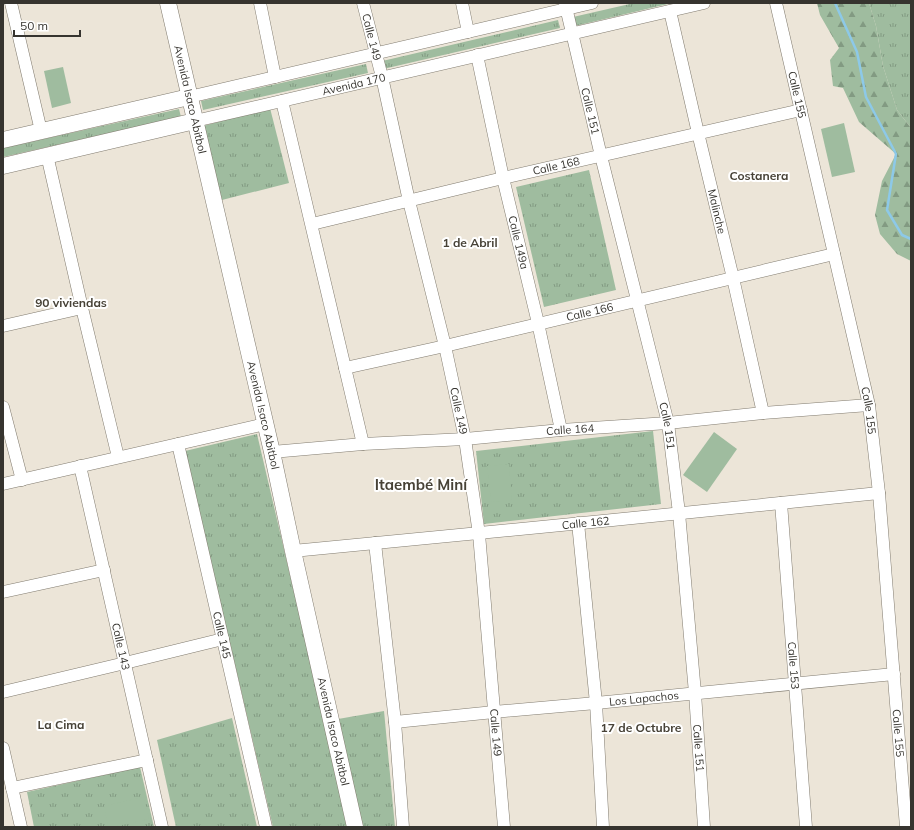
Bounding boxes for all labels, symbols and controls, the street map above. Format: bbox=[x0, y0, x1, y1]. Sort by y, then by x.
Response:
scale bar bbox=[14, 12, 80, 38]
street label: Calle 149 bbox=[359, 12, 384, 62]
text: 50 m bbox=[20, 18, 48, 33]
street label: Avenida Isaco Abitbol bbox=[171, 44, 210, 155]
street label: Avenida 170 bbox=[321, 70, 387, 98]
street label: Calle 155 bbox=[785, 70, 809, 120]
street label: Calle 151 bbox=[578, 86, 603, 136]
street label: Calle 168 bbox=[531, 154, 581, 178]
district label: Costanera bbox=[730, 168, 788, 183]
street label: Malinche bbox=[705, 188, 729, 235]
street label: Calle 149a bbox=[505, 214, 532, 271]
district label: 1 de Abril bbox=[442, 235, 498, 250]
district label: 90 viviendas bbox=[35, 295, 107, 310]
street label: Calle 166 bbox=[565, 299, 615, 324]
street label: Avenida Isaco Abitbol bbox=[244, 360, 282, 471]
street label: Calle 155 bbox=[858, 385, 879, 435]
street label: Calle 149 bbox=[447, 386, 471, 436]
street label: Calle 151 bbox=[656, 401, 678, 450]
street label: Calle 164 bbox=[546, 421, 595, 438]
district label: Itaembé Miní bbox=[375, 475, 468, 494]
street label: Calle 162 bbox=[561, 513, 611, 532]
street label: Calle 145 bbox=[210, 610, 234, 660]
street label: Calle 143 bbox=[109, 622, 133, 671]
street label: Calle 153 bbox=[785, 641, 802, 690]
street label: Avenida Isaco Abitbol bbox=[315, 676, 353, 787]
street label: Los Lapachos bbox=[608, 688, 679, 709]
street label: Calle 149 bbox=[487, 708, 505, 757]
street label: Calle 155 bbox=[889, 709, 907, 758]
district label: La Cima bbox=[37, 717, 85, 732]
district label: 17 de Octubre bbox=[601, 720, 682, 735]
street label: Calle 151 bbox=[690, 724, 707, 772]

